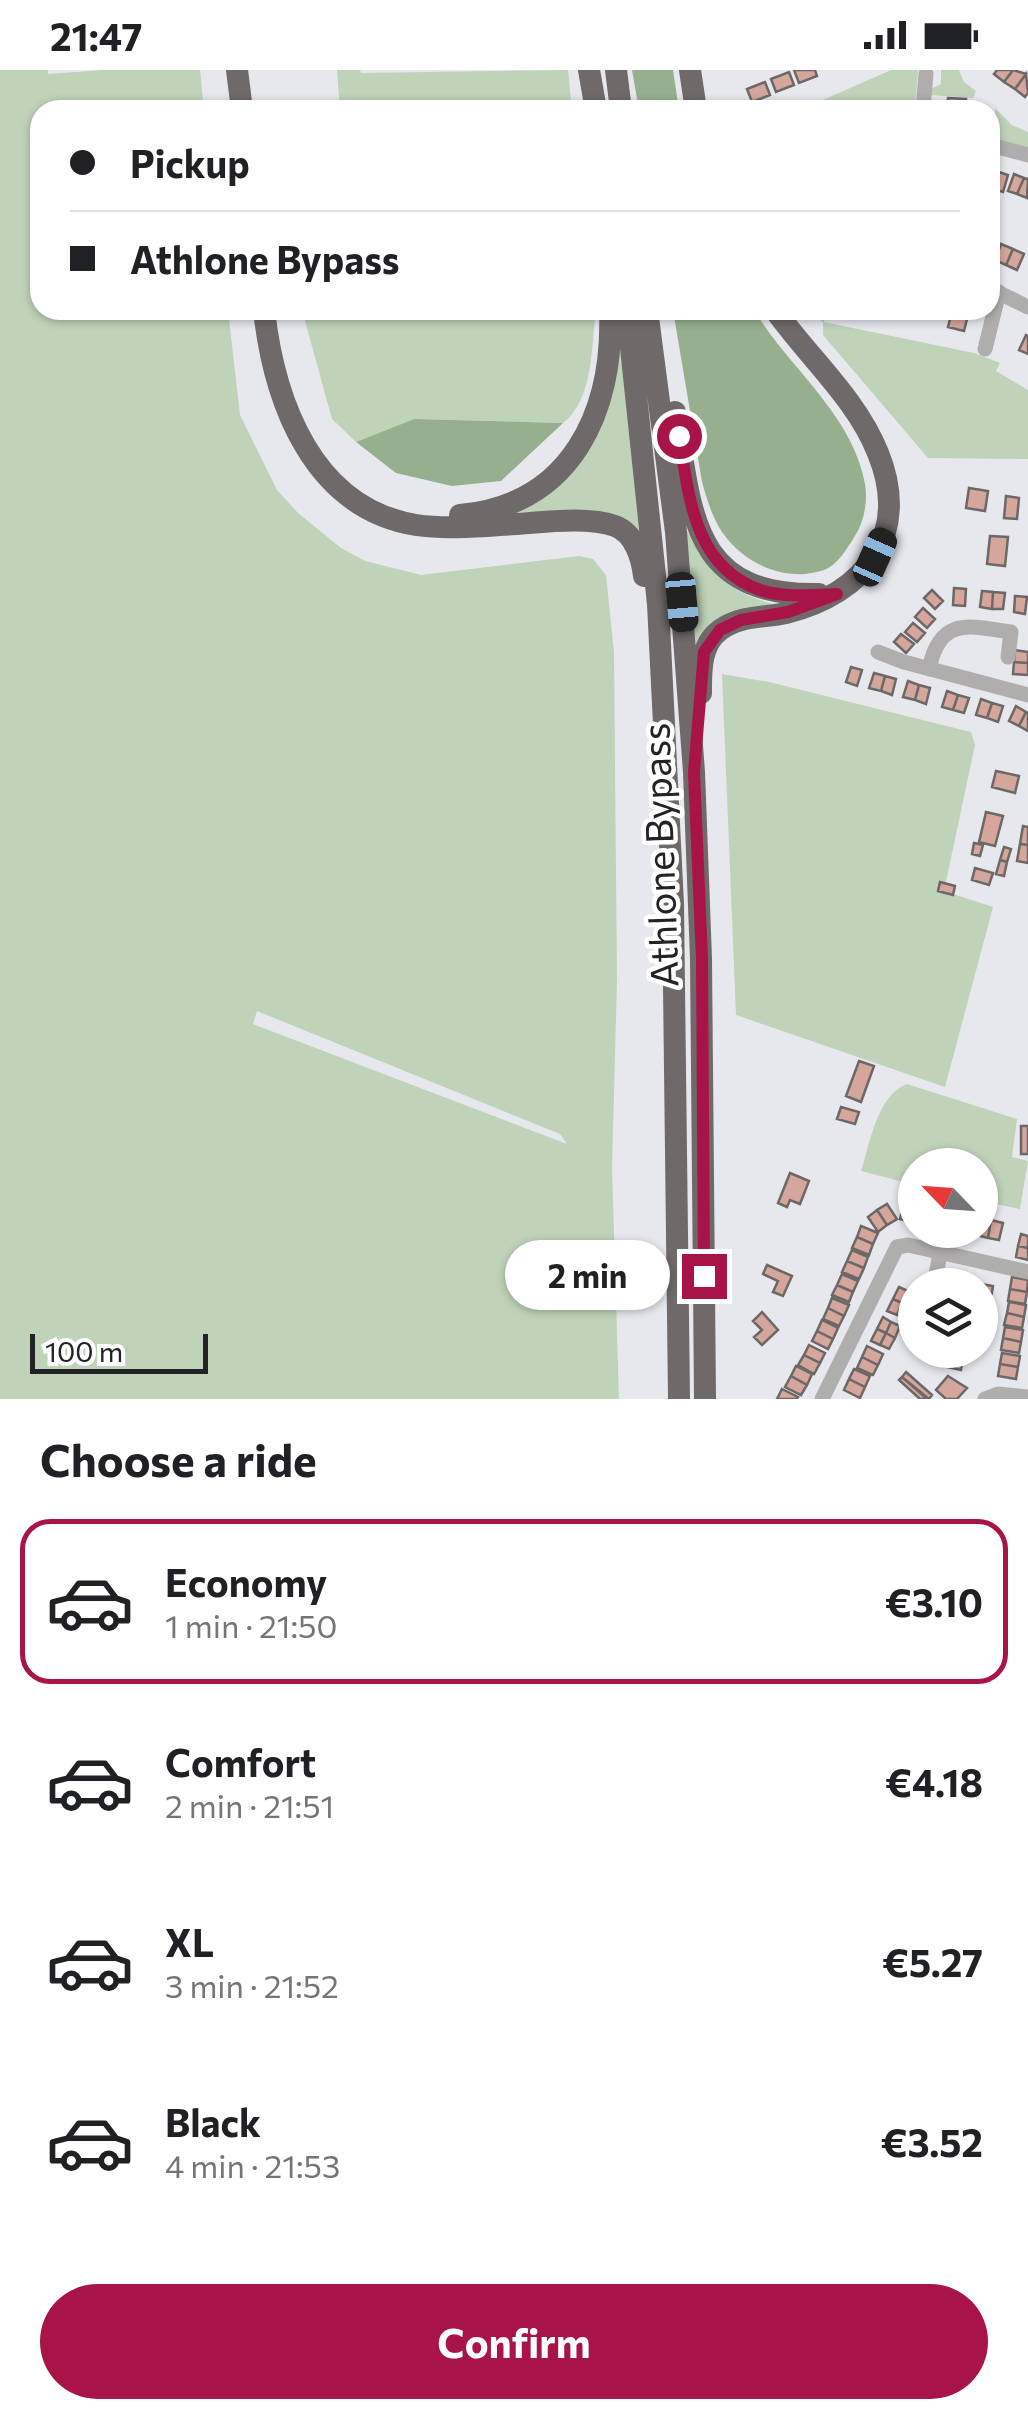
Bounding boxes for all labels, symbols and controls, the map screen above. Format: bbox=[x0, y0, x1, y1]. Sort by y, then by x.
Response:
text: 21:47 bbox=[50, 12, 142, 59]
text: Pickup bbox=[130, 139, 250, 186]
text: Athlone Bypass bbox=[130, 235, 400, 282]
route start bbox=[657, 414, 702, 459]
car bbox=[849, 523, 901, 591]
car bbox=[664, 571, 700, 633]
street label: Athlone Bypass bbox=[630, 722, 687, 988]
north arrow bbox=[898, 1148, 998, 1248]
map controls bbox=[898, 1148, 998, 1368]
callout: 2 min bbox=[504, 1241, 669, 1311]
route end bbox=[682, 1254, 727, 1299]
text: 2 min bbox=[548, 1255, 627, 1295]
button: layers bbox=[898, 1268, 998, 1368]
scale bar bbox=[30, 1329, 208, 1374]
text: 100 m bbox=[45, 1334, 123, 1368]
text: Choose a ride bbox=[40, 1431, 317, 1486]
icon: car bbox=[45, 1557, 135, 1647]
text: Economy bbox=[165, 1558, 327, 1605]
text: €3.10 bbox=[885, 1578, 983, 1625]
text: 1 min · 21:50 bbox=[165, 1605, 337, 1645]
icon: car bbox=[45, 1737, 135, 1827]
text: Comfort bbox=[165, 1738, 316, 1785]
text: €4.18 bbox=[885, 1758, 983, 1805]
text: 2 min · 21:51 bbox=[165, 1785, 334, 1825]
icon: car bbox=[45, 1917, 135, 2007]
text: XL bbox=[165, 1918, 214, 1965]
text: €5.27 bbox=[882, 1938, 983, 1985]
text: 3 min · 21:52 bbox=[165, 1965, 339, 2005]
icon: car bbox=[45, 2097, 135, 2187]
text: Black bbox=[165, 2098, 261, 2145]
text: €3.52 bbox=[881, 2118, 983, 2165]
text: 4 min · 21:53 bbox=[165, 2145, 340, 2185]
button: Confirm bbox=[40, 2284, 988, 2399]

